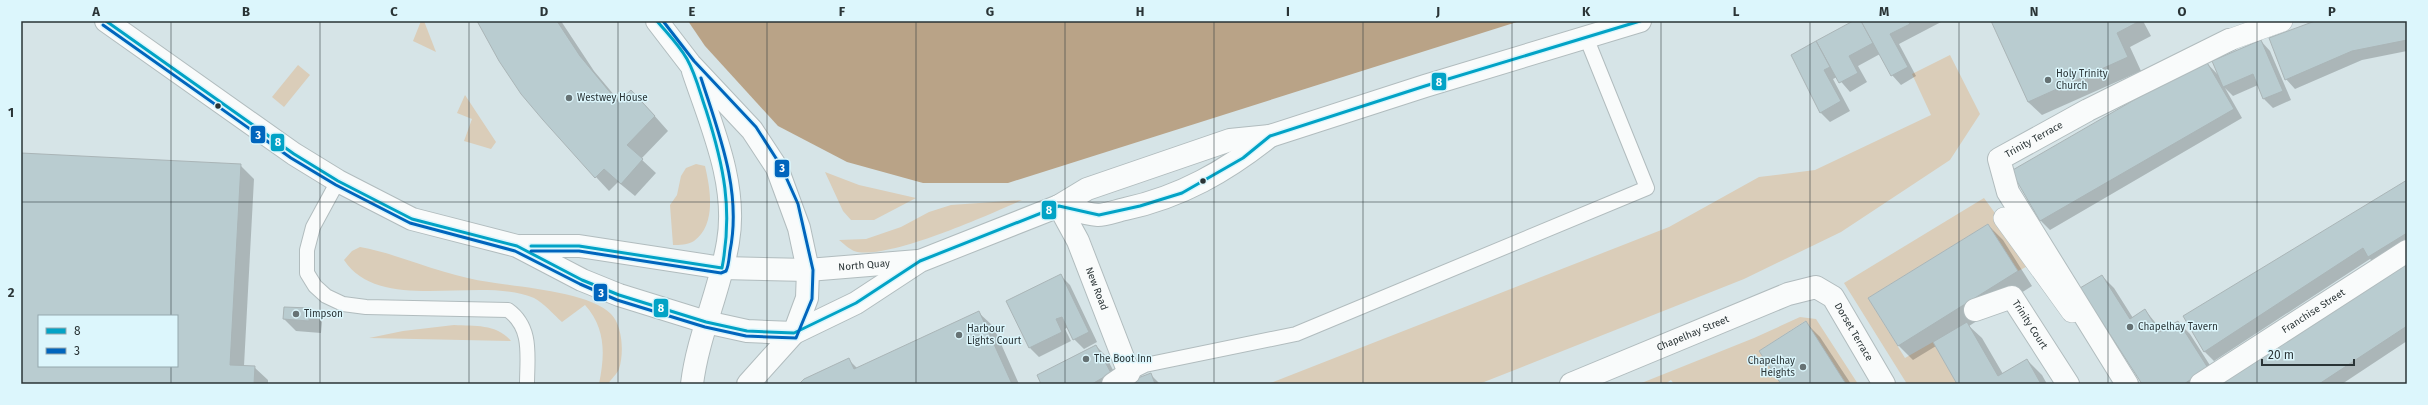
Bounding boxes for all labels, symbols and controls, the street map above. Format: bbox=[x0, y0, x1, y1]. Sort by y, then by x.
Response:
text: A bbox=[91, 4, 100, 19]
text: B bbox=[242, 4, 250, 19]
text: C bbox=[390, 4, 398, 19]
text: D bbox=[540, 4, 549, 19]
text: E bbox=[689, 4, 696, 19]
text: F bbox=[839, 4, 846, 19]
text: G bbox=[986, 4, 994, 19]
text: H bbox=[1136, 4, 1144, 19]
text: I bbox=[1286, 4, 1290, 19]
text: J bbox=[1435, 4, 1440, 19]
text: K bbox=[1582, 4, 1591, 19]
text: L bbox=[1733, 4, 1740, 19]
text: M bbox=[1879, 4, 1889, 19]
text: N bbox=[2030, 4, 2038, 19]
text: O bbox=[2178, 4, 2187, 19]
text: P bbox=[2328, 4, 2336, 19]
place label: Holy Trinity Church bbox=[2056, 68, 2108, 92]
line badge: 8 bbox=[1431, 72, 1447, 91]
marker: Holy Trinity Church bbox=[2043, 75, 2053, 85]
text: 8 bbox=[1436, 76, 1443, 89]
place label: Westwey House bbox=[577, 92, 648, 104]
marker: Westwey House bbox=[564, 93, 574, 103]
unlabelled marker bbox=[213, 101, 223, 111]
text: 1 bbox=[8, 105, 14, 120]
street label: Trinity Terrace bbox=[2003, 119, 2065, 161]
line badge: 3 bbox=[250, 125, 266, 144]
text: 3 bbox=[254, 129, 261, 142]
line badge: 8 bbox=[270, 133, 285, 152]
text: 8 bbox=[275, 136, 282, 149]
line badge: 3 bbox=[774, 159, 790, 178]
text: 3 bbox=[778, 162, 785, 175]
unlabelled marker bbox=[1198, 176, 1208, 186]
line badge: 8 bbox=[1041, 200, 1057, 220]
text: 8 bbox=[1046, 204, 1053, 217]
street label: North Quay bbox=[838, 257, 890, 273]
street label: New Road bbox=[1083, 265, 1110, 312]
line badge: 3 bbox=[593, 283, 608, 302]
text: 2 bbox=[8, 285, 15, 300]
street label: Franchise Street bbox=[2280, 286, 2348, 336]
text: 3 bbox=[597, 287, 604, 300]
line badge: 8 bbox=[653, 298, 669, 318]
street label: Trinity Court bbox=[2010, 298, 2050, 352]
street label: Dorset Terrace bbox=[1832, 301, 1875, 363]
text: 8 bbox=[658, 302, 665, 315]
place label: Timpson bbox=[304, 308, 343, 320]
marker: Timpson bbox=[291, 309, 301, 319]
street label: Chapelhay Street bbox=[1655, 313, 1731, 354]
legend bbox=[38, 315, 178, 367]
place label: Chapelhay Tavern bbox=[2138, 321, 2218, 333]
marker: Chapelhay Tavern bbox=[2125, 322, 2135, 332]
place label: Harbour Lights Court bbox=[967, 323, 1022, 347]
text: 8 bbox=[74, 324, 81, 338]
marker: Harbour Lights Court bbox=[954, 330, 964, 340]
scale bar bbox=[2262, 341, 2354, 367]
text: 3 bbox=[74, 344, 80, 358]
text: 20 m bbox=[2268, 348, 2294, 362]
place label: The Boot Inn bbox=[1094, 353, 1152, 365]
marker: The Boot Inn bbox=[1081, 354, 1091, 364]
place label: Chapelhay Heights bbox=[1748, 355, 1795, 379]
marker: Chapelhay Heights bbox=[1798, 362, 1808, 372]

